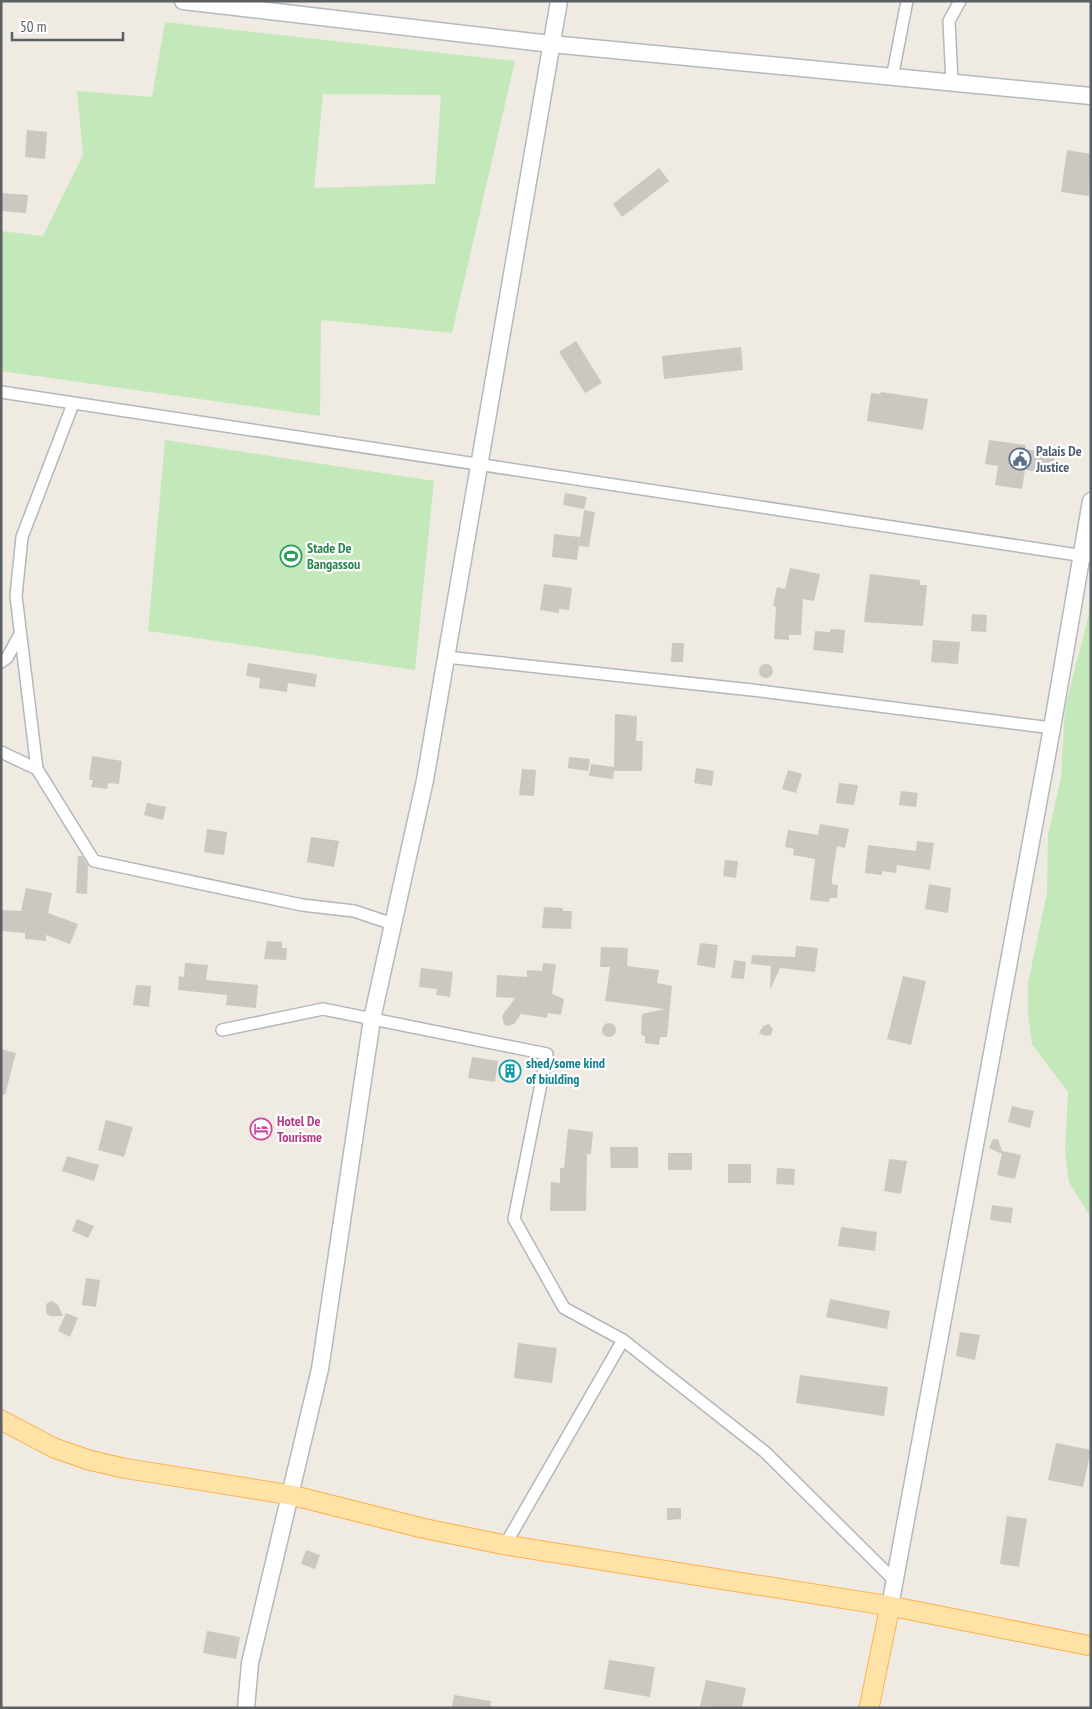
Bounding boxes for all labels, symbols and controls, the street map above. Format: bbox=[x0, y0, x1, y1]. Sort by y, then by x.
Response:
scale bar bbox=[12, 10, 124, 42]
text: 50 m bbox=[20, 17, 46, 36]
place label: Palais De Justice bbox=[1035, 442, 1082, 476]
public building icon: Palais De Justice bbox=[1008, 447, 1032, 471]
place label: Stade De Bangassou bbox=[307, 539, 360, 573]
sports icon: Stade De Bangassou bbox=[279, 544, 303, 568]
place label: shed/some kind of biulding bbox=[526, 1054, 605, 1088]
building icon: shed/some kind of biulding bbox=[498, 1059, 522, 1083]
place label: Hotel De Tourisme bbox=[277, 1112, 322, 1146]
hotel icon: Hotel De Tourisme bbox=[249, 1117, 273, 1141]

